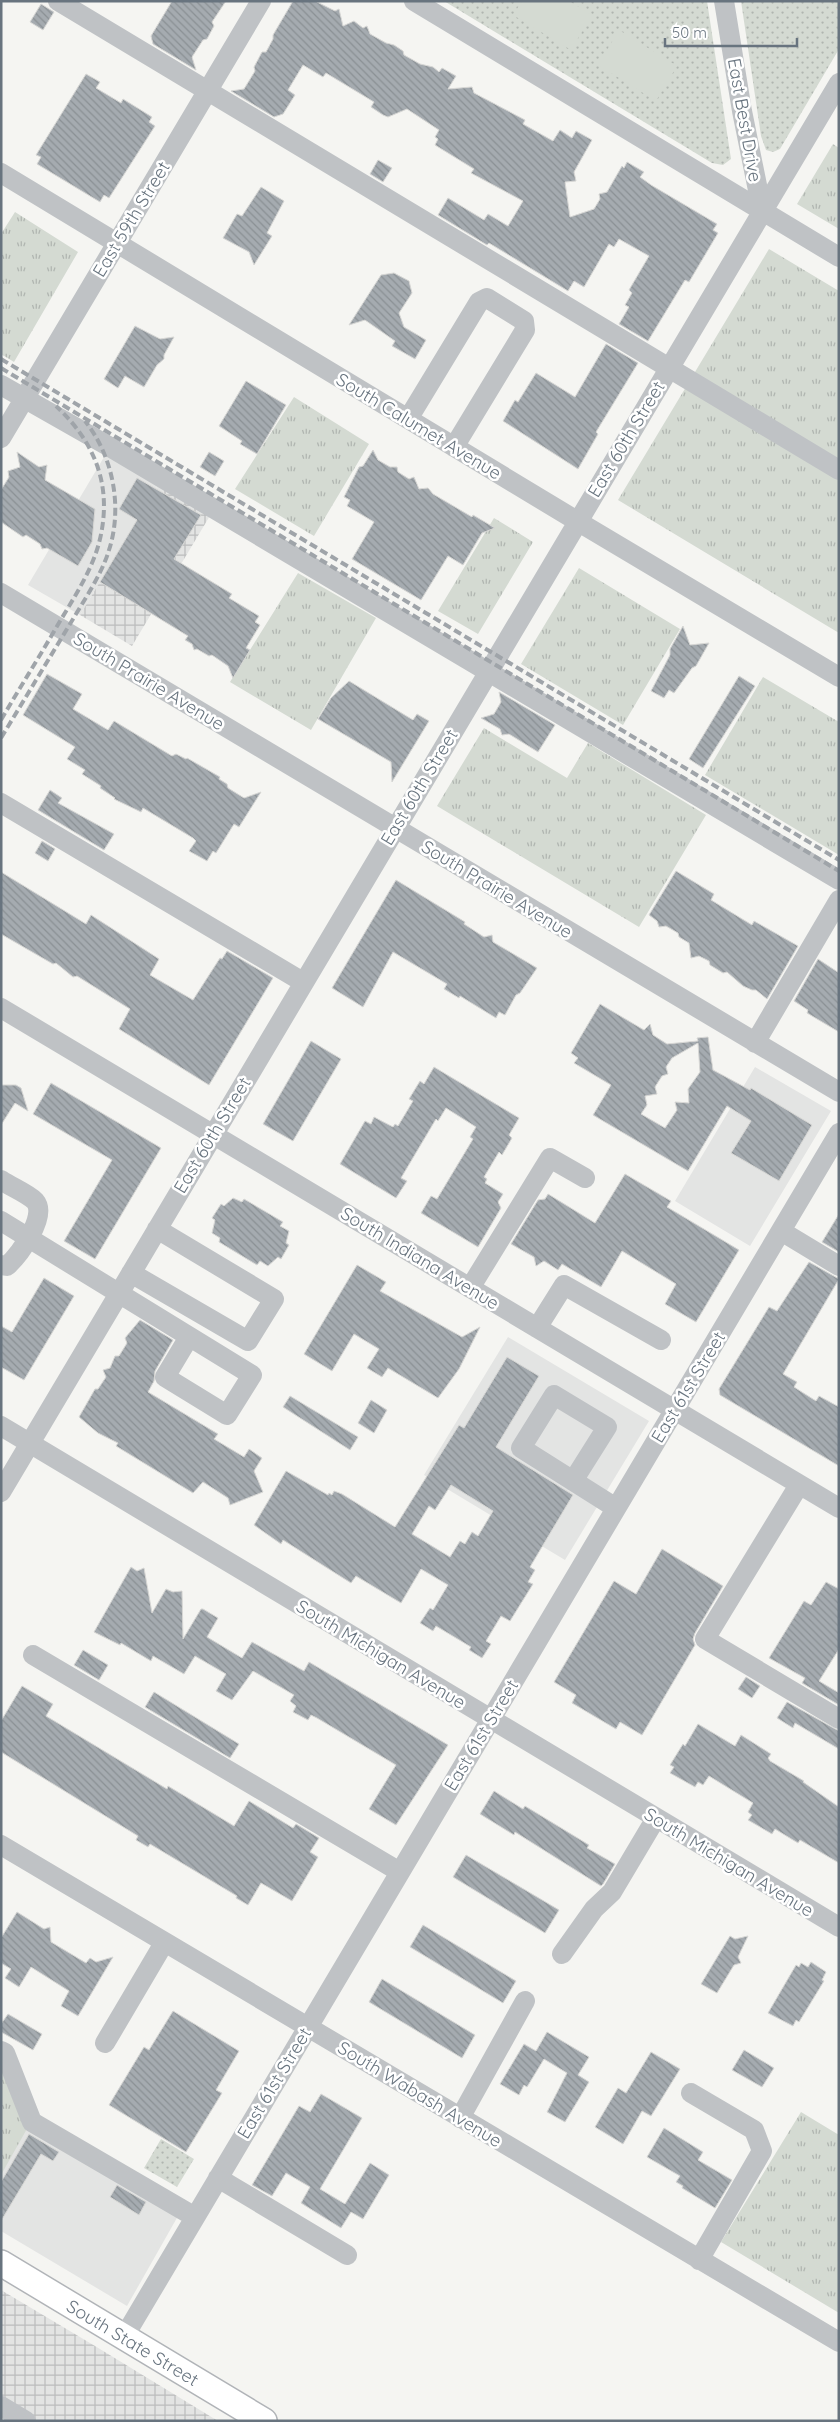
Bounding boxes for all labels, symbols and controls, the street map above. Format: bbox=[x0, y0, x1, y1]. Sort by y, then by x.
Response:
scale bar bbox=[665, 15, 798, 47]
text: 50 m bbox=[672, 23, 707, 42]
street label: East Best Drive bbox=[723, 56, 767, 184]
street label: East 59th Street bbox=[87, 157, 175, 281]
street label: South Calumet Avenue bbox=[332, 368, 506, 484]
street label: East 60th Street bbox=[582, 377, 670, 501]
street label: South Prairie Avenue bbox=[69, 627, 229, 735]
street label: East 60th Street bbox=[375, 725, 463, 849]
street label: South Prairie Avenue bbox=[417, 835, 577, 943]
street label: East 60th Street bbox=[168, 1073, 256, 1197]
street label: South Indiana Avenue bbox=[337, 1202, 503, 1314]
street label: East 61st Street bbox=[646, 1327, 730, 1447]
street label: South Michigan Avenue bbox=[292, 1594, 470, 1714]
street label: East 61st Street bbox=[439, 1675, 523, 1795]
street label: South Michigan Avenue bbox=[640, 1802, 818, 1922]
street label: East 61st Street bbox=[232, 2023, 316, 2143]
street label: South Wabash Avenue bbox=[334, 2036, 506, 2152]
street label: South State Street bbox=[63, 2294, 203, 2391]

